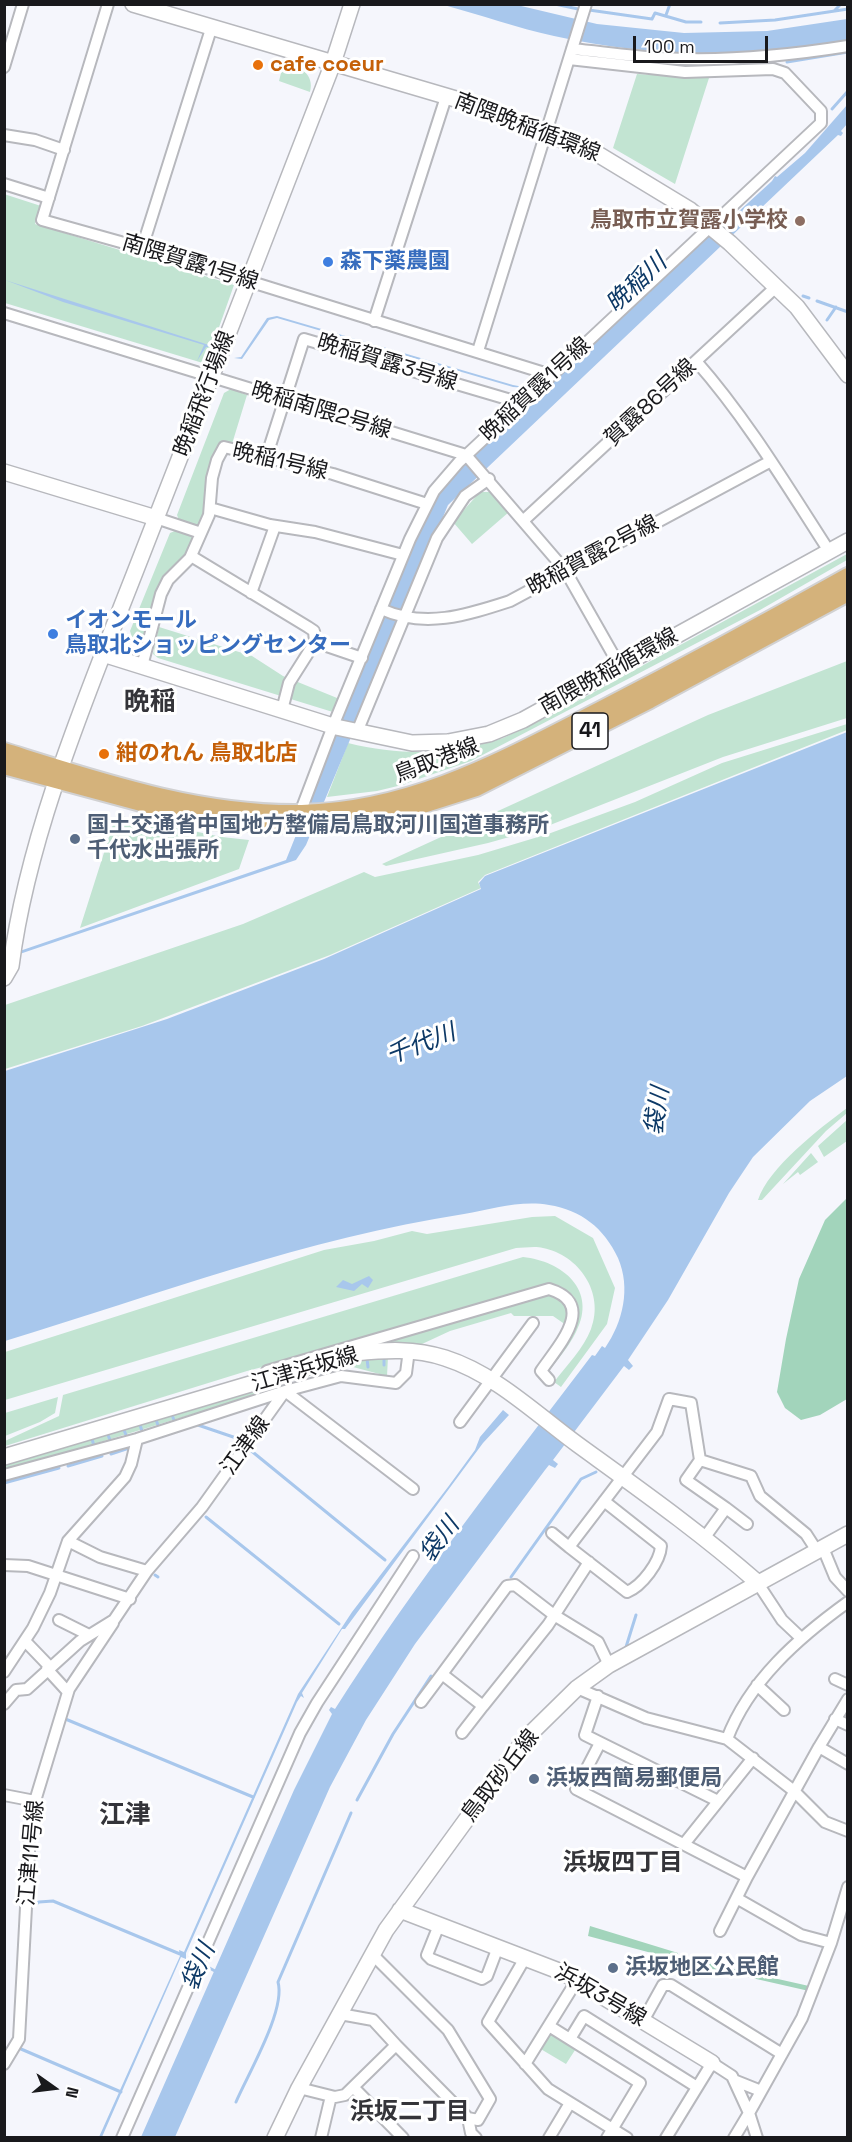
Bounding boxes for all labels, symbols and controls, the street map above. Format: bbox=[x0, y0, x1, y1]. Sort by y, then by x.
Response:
scale bar bbox=[636, 24, 771, 62]
text: 100 m bbox=[644, 35, 695, 58]
place label: cafe coeur bbox=[270, 52, 384, 78]
marker: cafe coeur bbox=[251, 58, 265, 72]
street label: 南隈晩稲循環線 bbox=[450, 88, 604, 168]
place label: 鳥取市立賀露小学校 bbox=[590, 208, 788, 234]
marker: 鳥取市立賀露小学校 bbox=[793, 214, 807, 228]
street label: 南隈賀露1号線 bbox=[119, 230, 261, 296]
place label: 森下薬農園 bbox=[340, 249, 450, 275]
water label: 晩稲川 bbox=[601, 249, 673, 319]
marker: 森下薬農園 bbox=[321, 255, 335, 269]
street label: 晩稲飛行場線 bbox=[169, 328, 241, 460]
street label: 晩稲賀露3号線 bbox=[314, 329, 460, 397]
street label: 晩稲賀露1号線 bbox=[475, 332, 597, 448]
street label: 賀露86号線 bbox=[600, 354, 702, 452]
street label: 晩稲南隈2号線 bbox=[248, 377, 394, 445]
street label: 晩稲1号線 bbox=[230, 438, 330, 486]
street label: 晩稲賀露2号線 bbox=[523, 510, 663, 602]
place label: イオンモール 鳥取北ショッピングセンター bbox=[65, 608, 351, 660]
street label: 南隈晩稲循環線 bbox=[535, 623, 683, 721]
marker: イオンモール 鳥取北ショッピングセンター bbox=[46, 627, 60, 641]
district label: 晩稲 bbox=[124, 687, 176, 719]
road number: 41 bbox=[572, 713, 608, 749]
street label: 鳥取港線 bbox=[391, 733, 483, 789]
place label: 紺のれん 鳥取北店 bbox=[116, 741, 298, 767]
marker: 紺のれん 鳥取北店 bbox=[97, 747, 111, 761]
place label: 国土交通省中国地方整備局鳥取河川国道事務所 千代水出張所 bbox=[87, 813, 549, 864]
marker: 国土交通省中国地方整備局鳥取河川国道事務所 千代水出張所 bbox=[68, 832, 82, 846]
water label: 千代川 bbox=[382, 1019, 460, 1071]
water label: 袋川 bbox=[640, 1085, 676, 1137]
street label: 江津浜坂線 bbox=[248, 1342, 362, 1398]
street label: 江津線 bbox=[216, 1412, 276, 1480]
water label: 袋川 bbox=[414, 1512, 466, 1568]
street label: 鳥取砂丘線 bbox=[457, 1725, 545, 1827]
place label: 浜坂西簡易郵便局 bbox=[546, 1766, 722, 1792]
marker: 浜坂西簡易郵便局 bbox=[527, 1772, 541, 1786]
street label: 江津11号線 bbox=[14, 1799, 50, 1907]
district label: 江津 bbox=[99, 1800, 151, 1832]
district label: 浜坂四丁目 bbox=[563, 1849, 683, 1877]
water label: 袋川 bbox=[176, 1939, 222, 1995]
place label: 浜坂地区公民館 bbox=[625, 1955, 779, 1981]
street label: 浜坂3号線 bbox=[550, 1959, 650, 2033]
marker: 浜坂地区公民館 bbox=[606, 1961, 620, 1975]
north arrow bbox=[24, 2058, 84, 2118]
text: N bbox=[60, 2085, 83, 2100]
district label: 浜坂二丁目 bbox=[350, 2098, 470, 2126]

